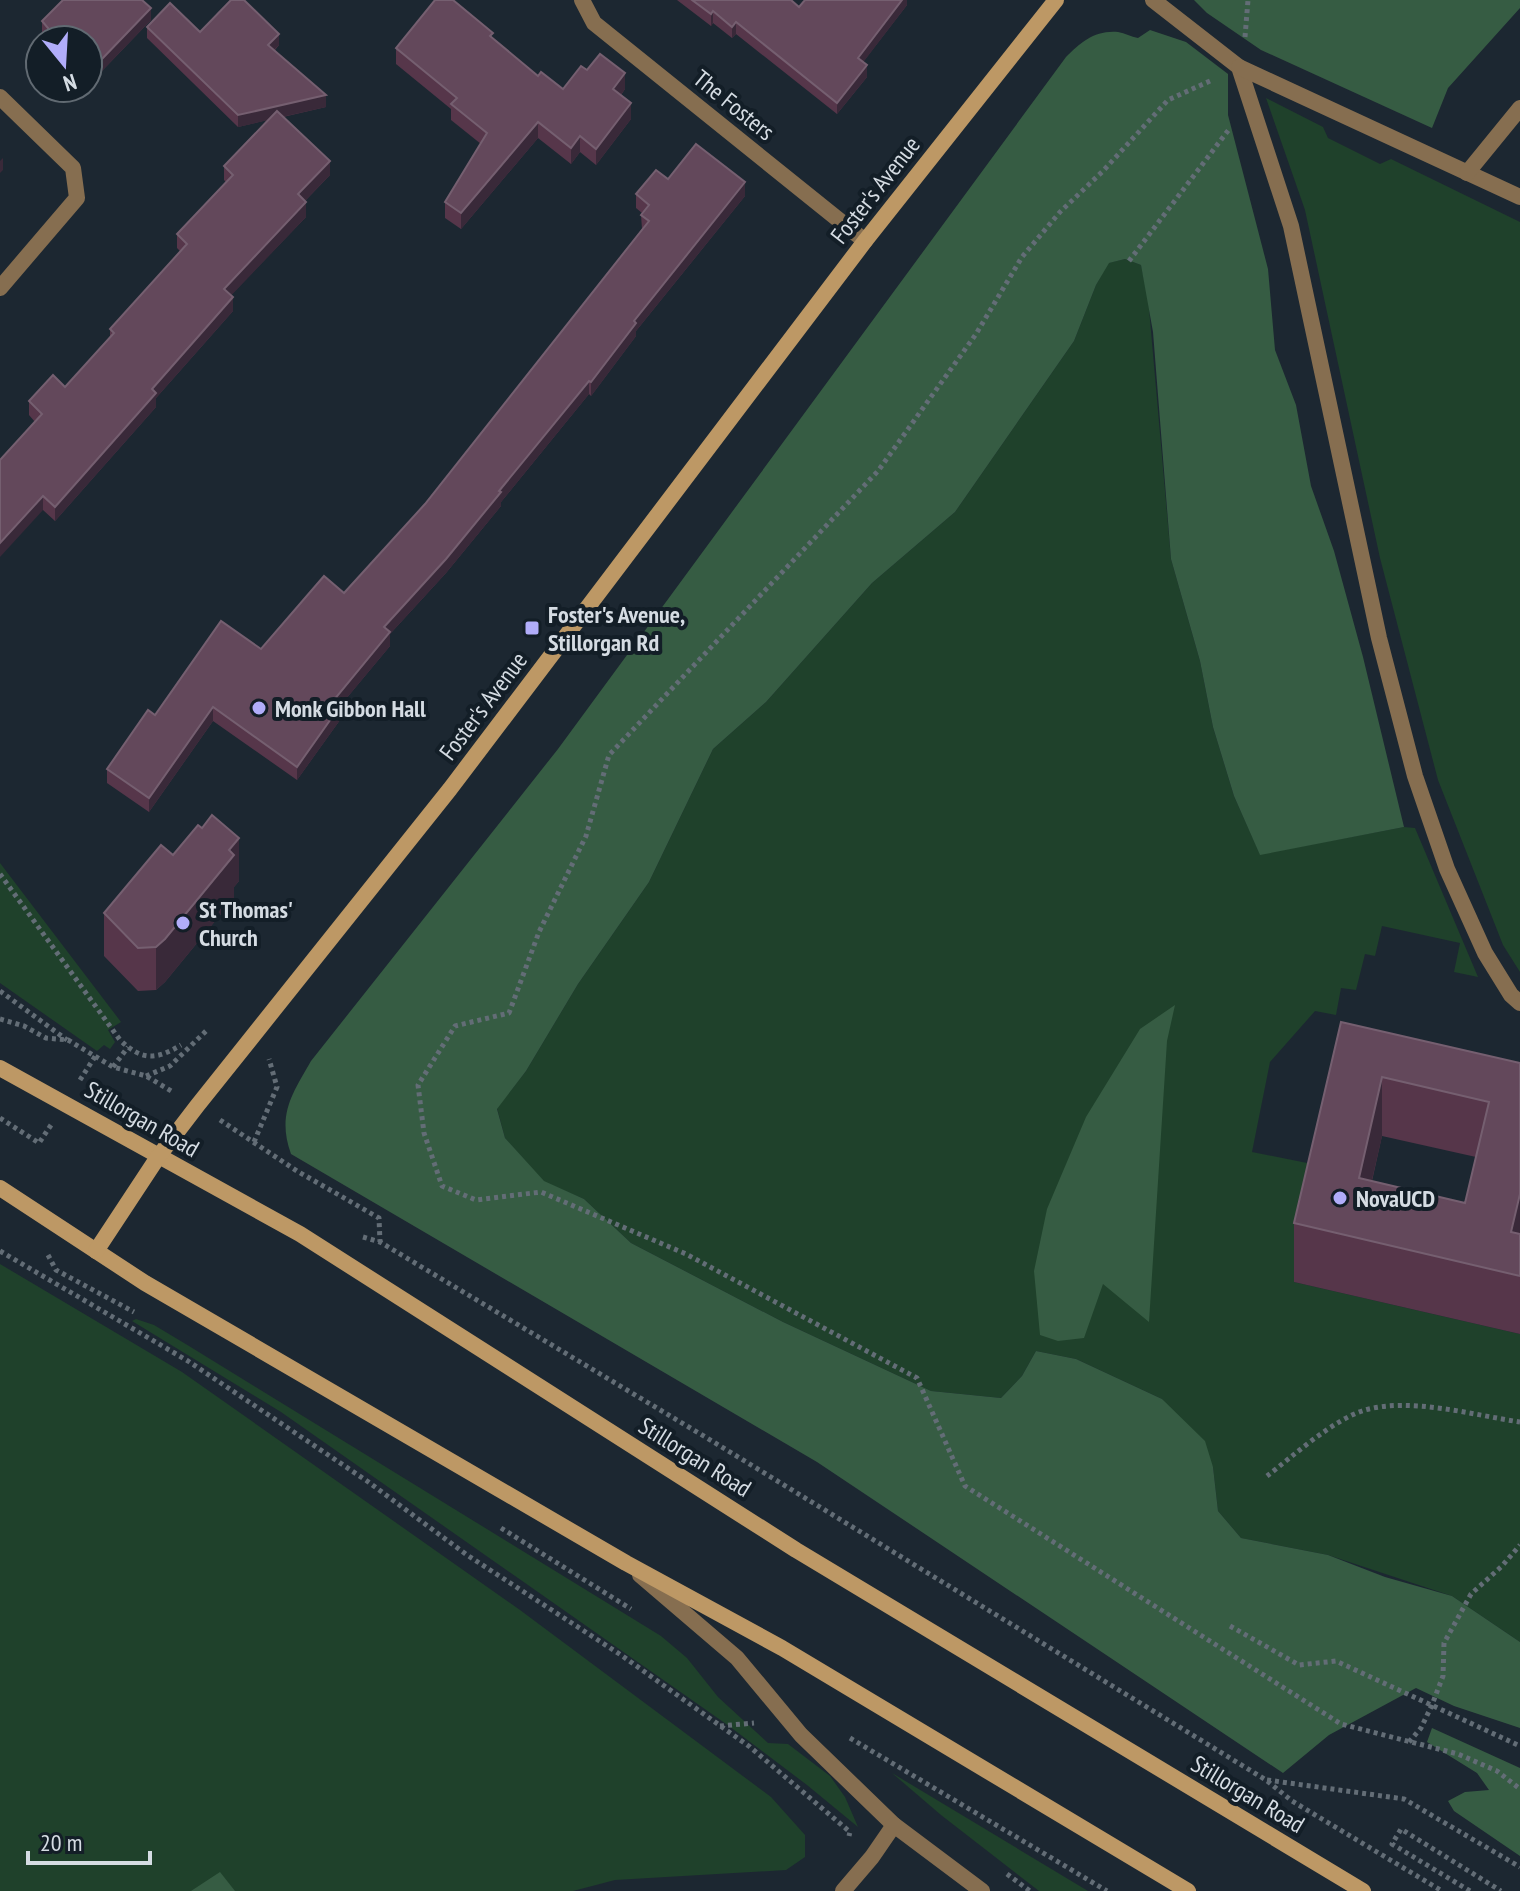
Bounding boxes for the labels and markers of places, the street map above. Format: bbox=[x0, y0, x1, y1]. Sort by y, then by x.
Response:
place label: Foster's Avenue, Stillorgan Rd bbox=[548, 599, 685, 658]
marker: Foster's Avenue, Stillorgan Rd bbox=[523, 619, 541, 637]
place label: Monk Gibbon Hall bbox=[275, 693, 426, 724]
marker: Monk Gibbon Hall bbox=[250, 699, 268, 717]
place label: St Thomas' Church bbox=[199, 894, 293, 953]
marker: St Thomas' Church bbox=[174, 914, 192, 932]
place label: NovaUCD bbox=[1356, 1183, 1435, 1214]
marker: NovaUCD bbox=[1331, 1189, 1349, 1207]

